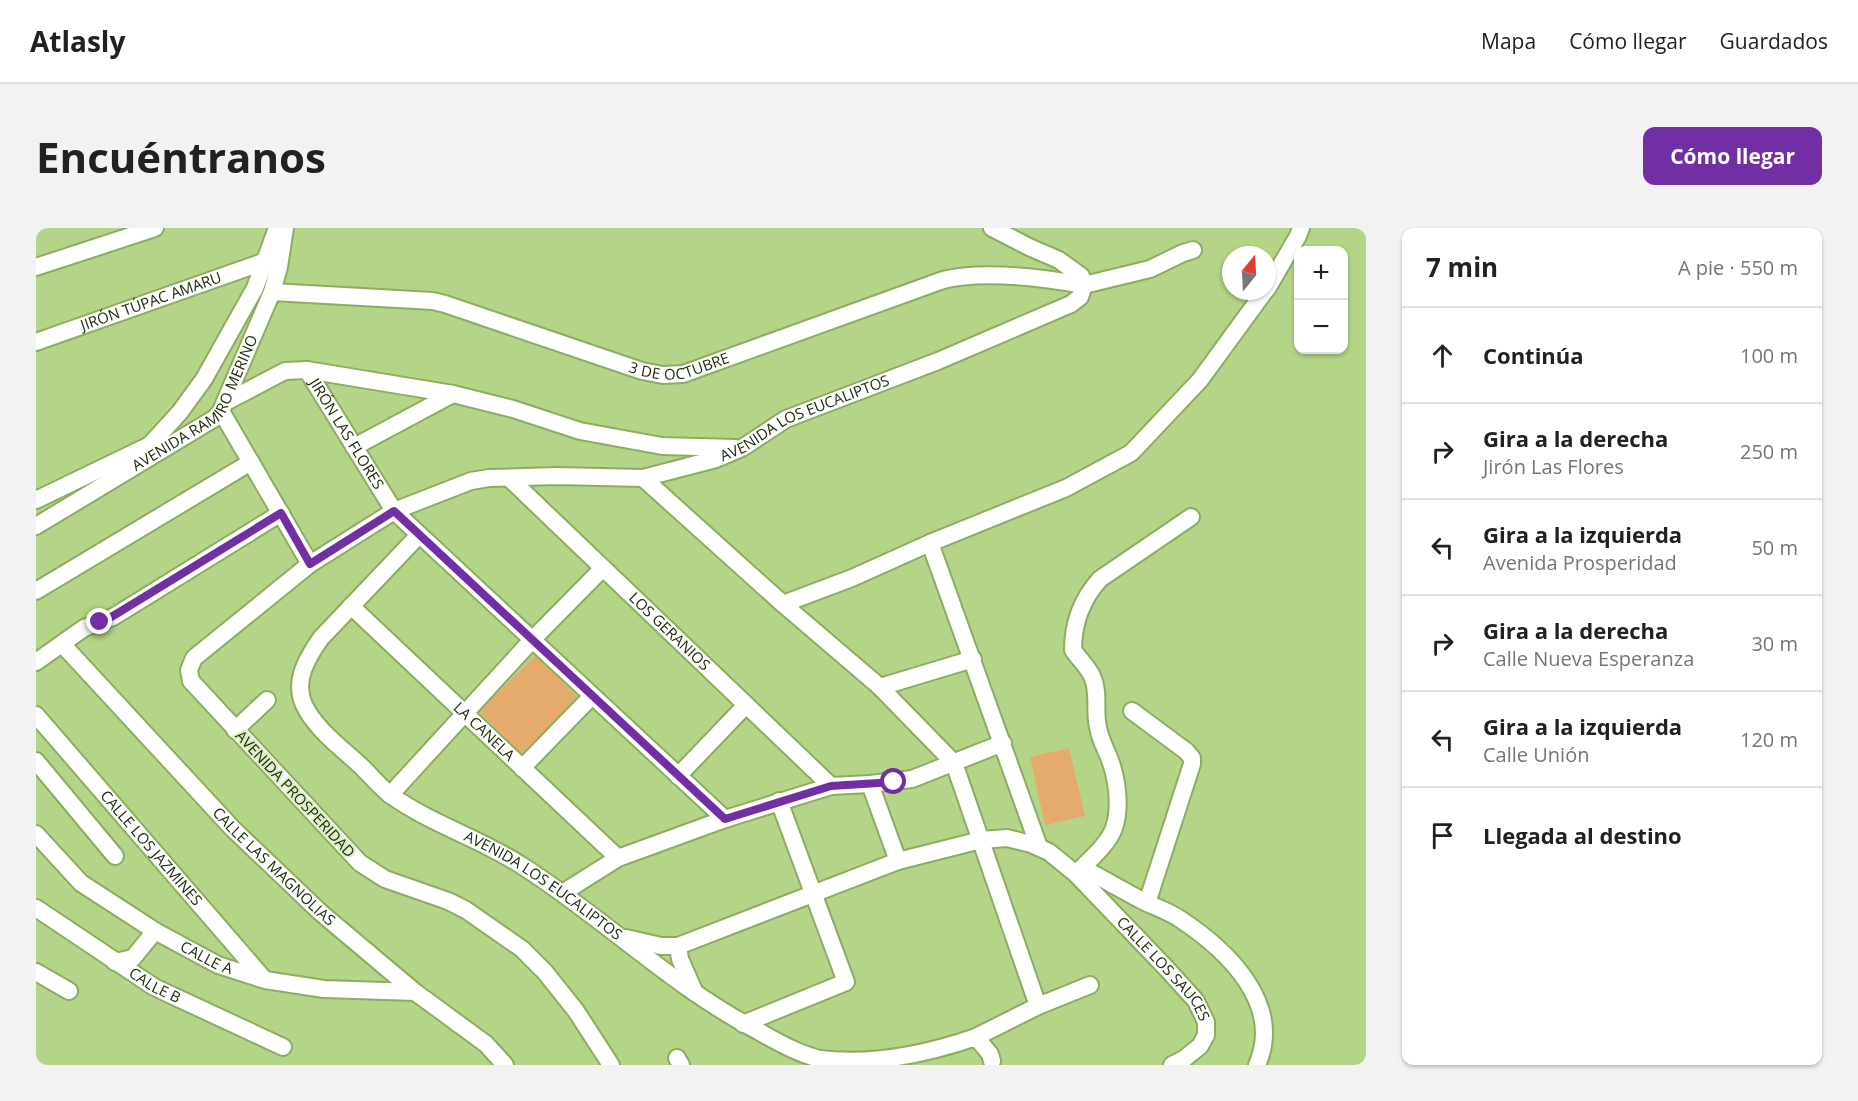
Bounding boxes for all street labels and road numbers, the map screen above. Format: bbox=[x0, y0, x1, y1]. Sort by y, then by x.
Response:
street label: JIRÓN TÚPAC AMARU bbox=[76, 266, 224, 335]
street label: AVENIDA RAMIRO MERINO bbox=[128, 331, 262, 475]
street label: 3 DE OCTUBRE bbox=[626, 347, 732, 384]
street label: AVENIDA LOS EUCALIPTOS bbox=[716, 370, 892, 465]
street label: JIRÓN LAS FLORES bbox=[304, 372, 389, 493]
street label: LOS GERANIOS bbox=[625, 587, 715, 674]
street label: LA CANELA bbox=[450, 697, 520, 765]
street label: AVENIDA PROSPERIDAD bbox=[232, 726, 360, 861]
street label: CALLE LOS JAZMINES bbox=[96, 786, 207, 909]
street label: CALLE LAS MAGNOLIAS bbox=[209, 802, 340, 930]
street label: AVENIDA LOS EUCALIPTOS bbox=[461, 825, 627, 944]
street label: CALLE LOS SAUCES bbox=[1113, 912, 1215, 1024]
street label: CALLE A bbox=[177, 936, 236, 978]
street label: CALLE B bbox=[125, 962, 184, 1007]

